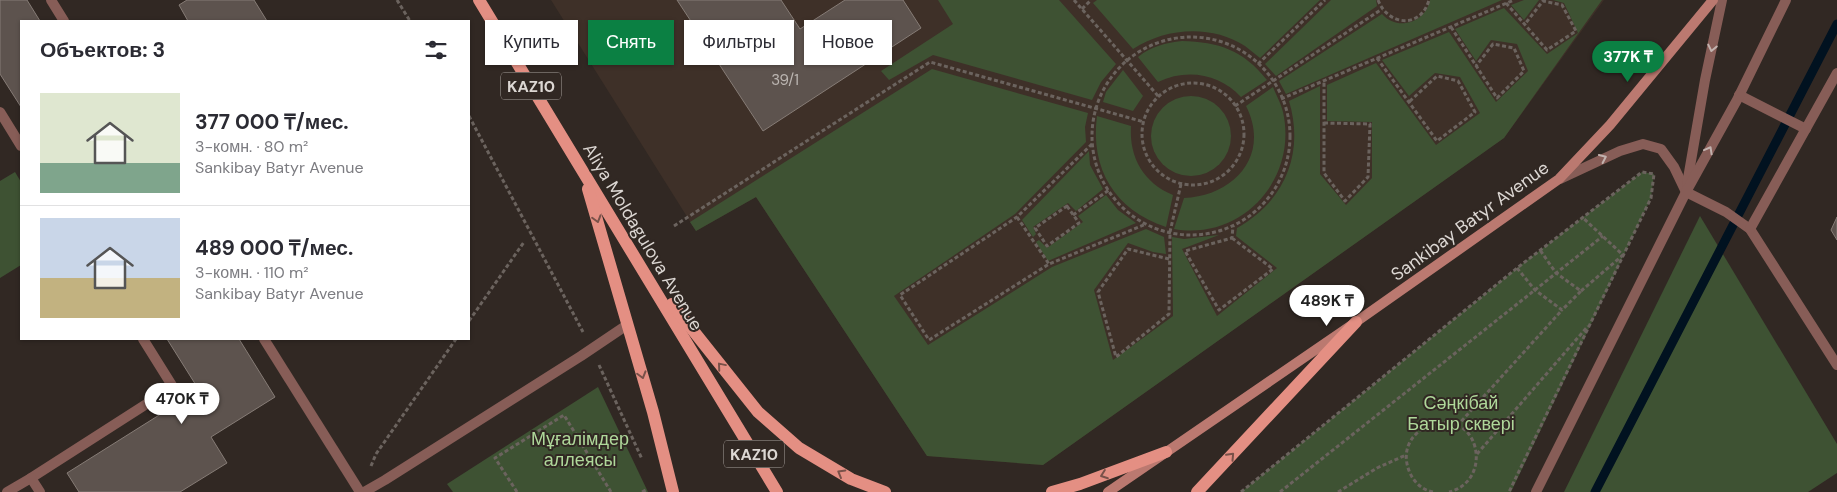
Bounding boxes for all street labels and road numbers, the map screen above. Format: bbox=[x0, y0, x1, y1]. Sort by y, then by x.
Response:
road number: KAZ10 bbox=[501, 72, 561, 100]
street label: Aliya Moldagulova Avenue bbox=[577, 139, 709, 335]
street label: Sankibay Batyr Avenue bbox=[1386, 156, 1554, 286]
road number: KAZ10 bbox=[724, 440, 784, 468]

